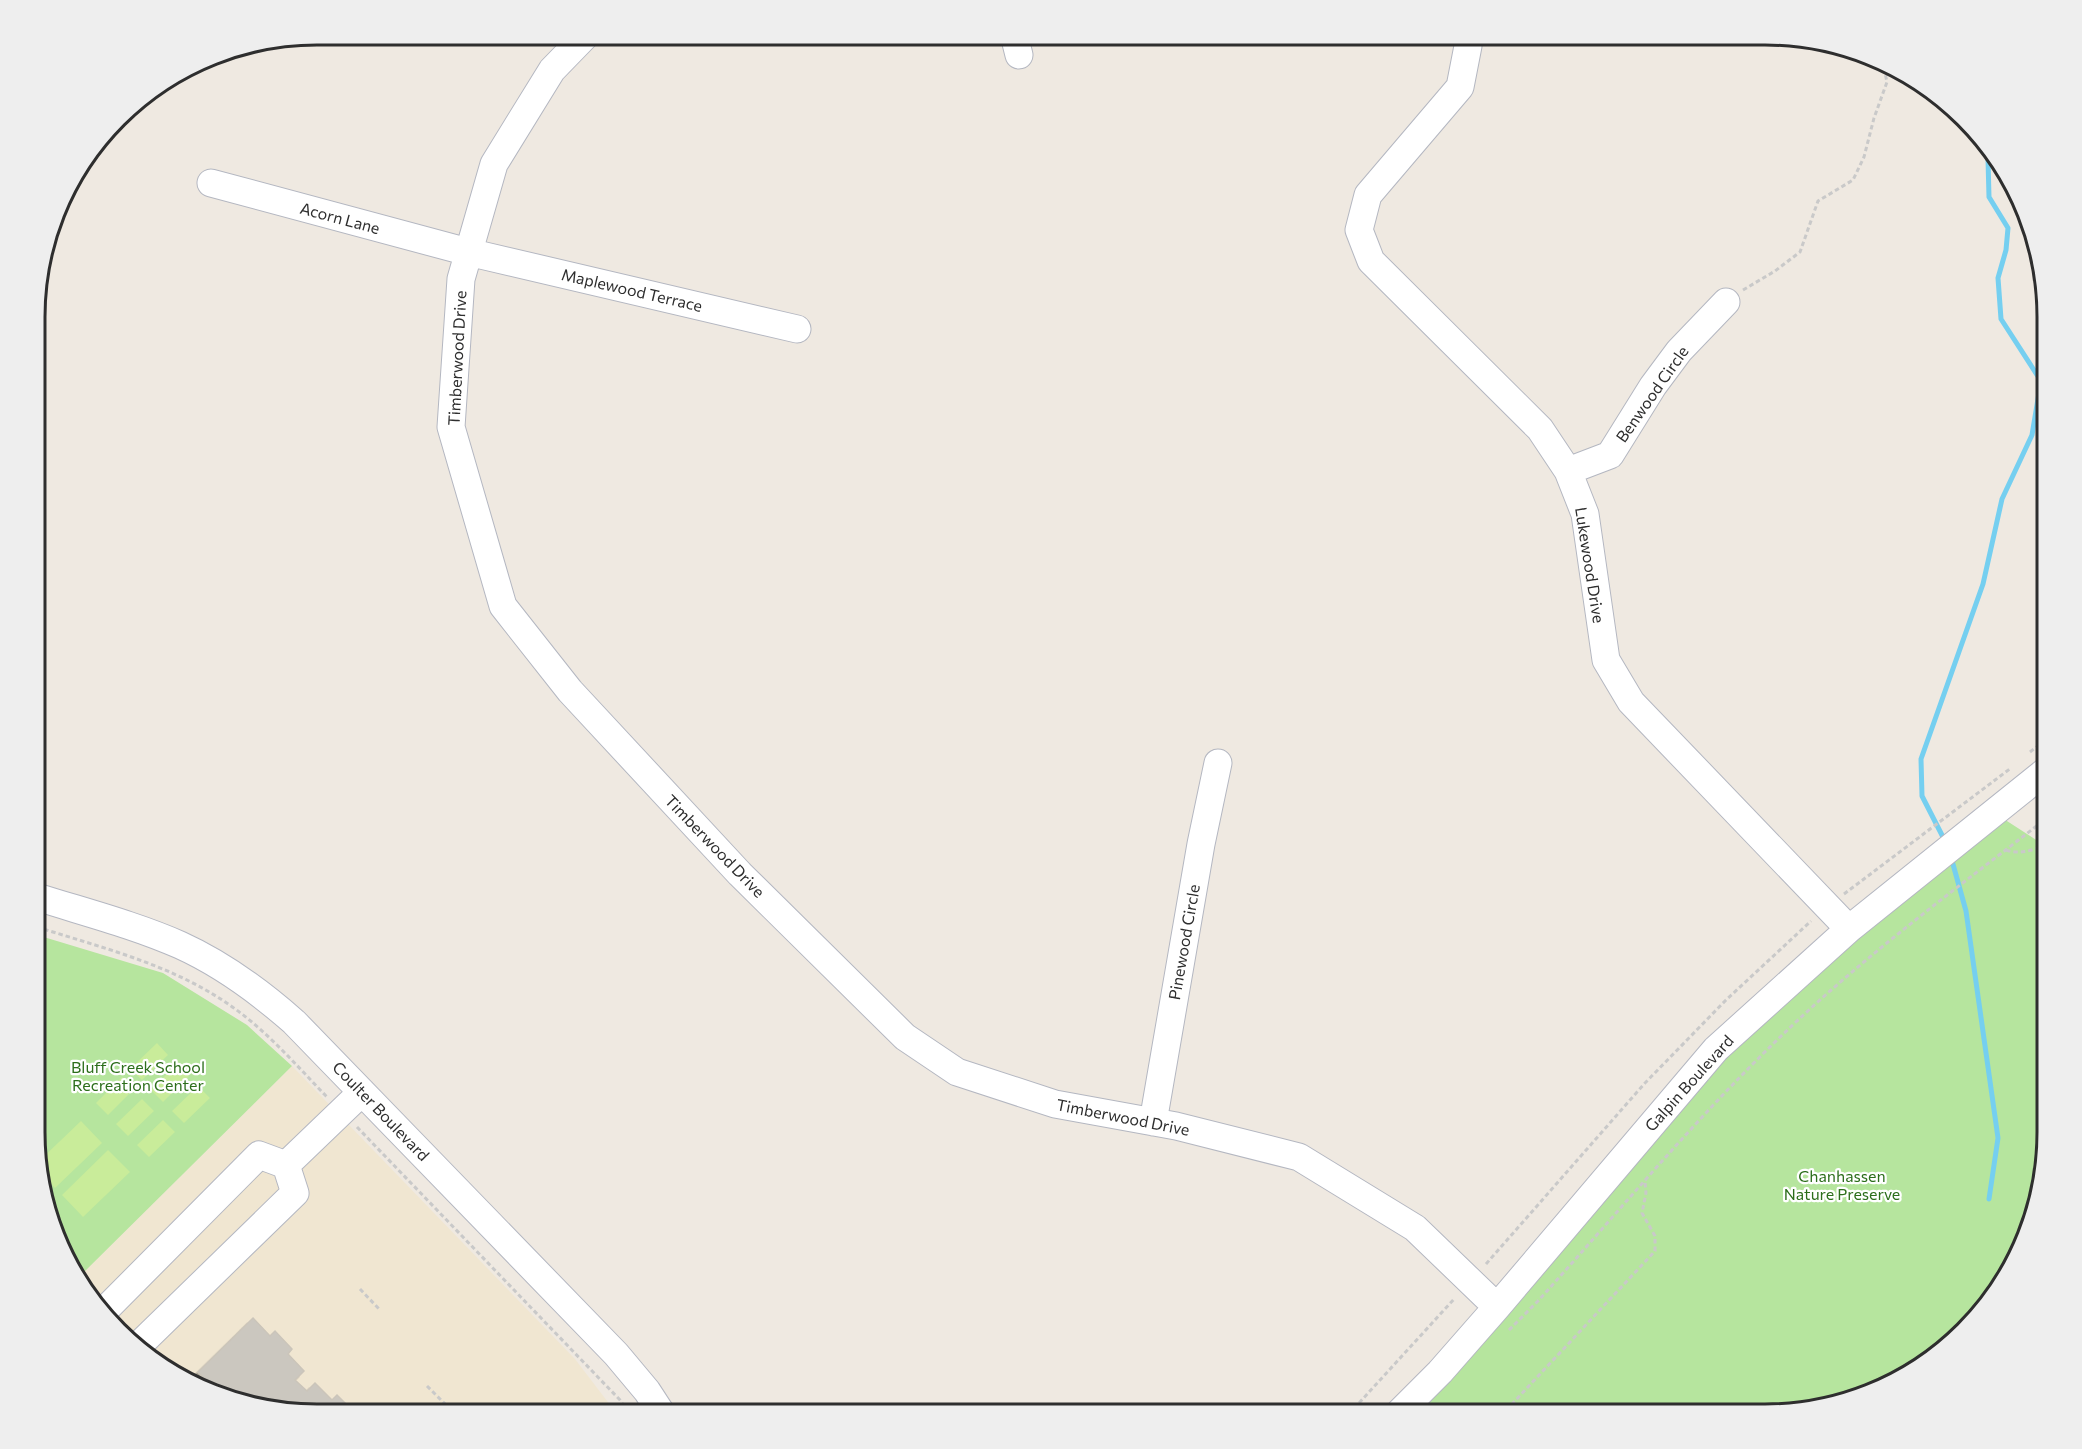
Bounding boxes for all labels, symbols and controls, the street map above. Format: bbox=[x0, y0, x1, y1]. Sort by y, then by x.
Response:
street label: Acorn Lane bbox=[298, 198, 382, 237]
street label: Maplewood Terrace bbox=[560, 264, 704, 315]
street label: Timberwood Drive bbox=[443, 290, 470, 426]
street label: Benwood Circle bbox=[1611, 342, 1692, 446]
street label: Lukewood Drive bbox=[1572, 506, 1609, 624]
street label: Timberwood Drive bbox=[662, 790, 769, 901]
street label: Pinewood Circle bbox=[1164, 883, 1203, 1001]
street label: Galpin Boulevard bbox=[1640, 1031, 1737, 1135]
park label: Bluff Creek School Recreation Center bbox=[71, 1057, 205, 1094]
street label: Coulter Boulevard bbox=[329, 1057, 434, 1164]
street label: Timberwood Drive bbox=[1055, 1094, 1191, 1139]
park label: Chanhassen Nature Preserve bbox=[1784, 1166, 1900, 1203]

